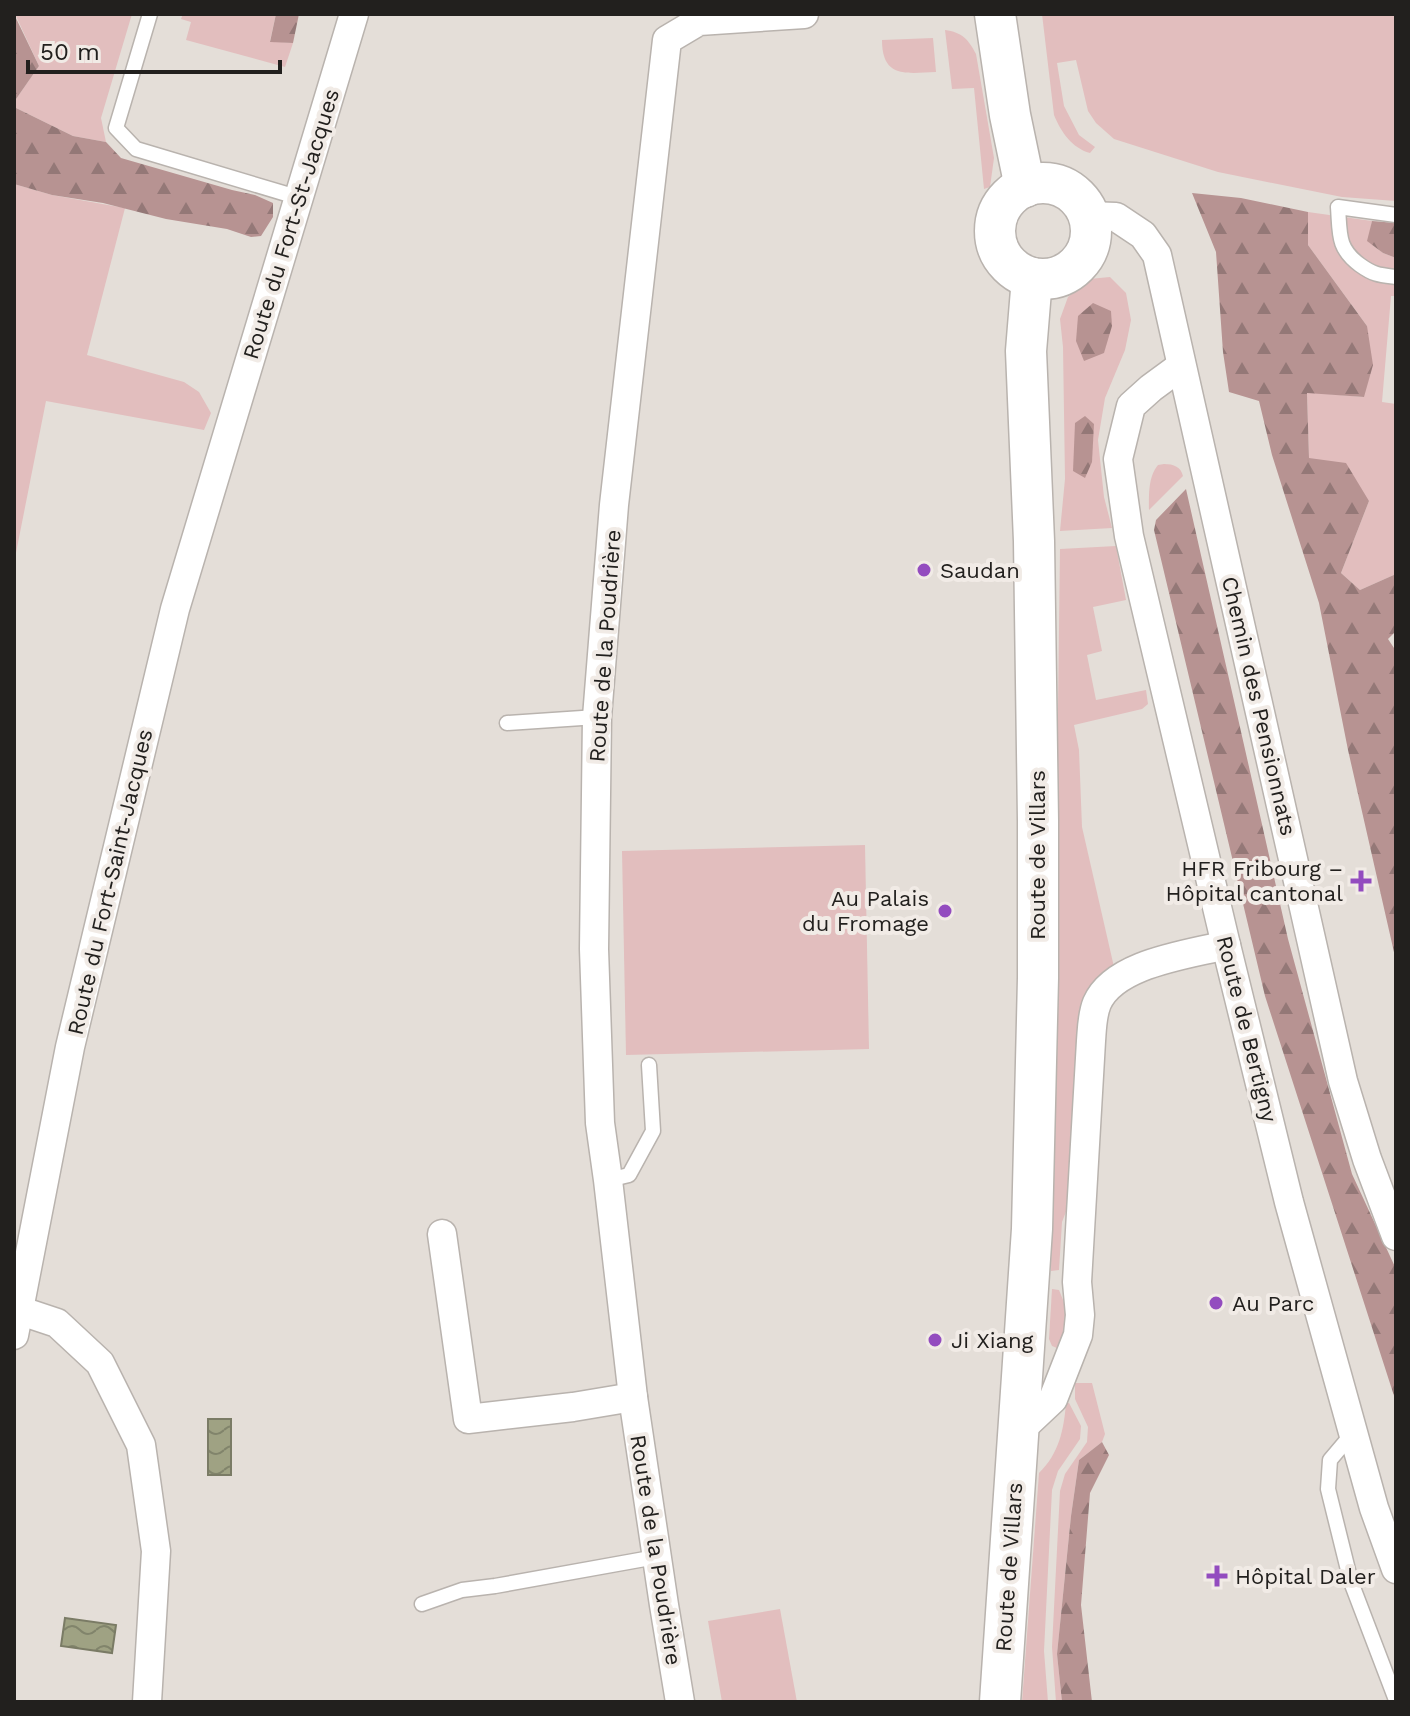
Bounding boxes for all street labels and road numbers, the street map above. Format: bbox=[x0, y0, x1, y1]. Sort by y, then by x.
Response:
street label: Route du Fort-St-Jacques bbox=[238, 86, 344, 362]
street label: Route de la Poudrière bbox=[584, 529, 626, 763]
street label: Chemin des Pensionnats bbox=[1217, 574, 1301, 838]
street label: Route du Fort-Saint-Jacques bbox=[63, 727, 157, 1037]
street label: Route de Villars bbox=[1025, 770, 1050, 940]
street label: Route de Bertigny bbox=[1212, 933, 1282, 1125]
street label: Route de la Poudrière bbox=[625, 1433, 687, 1667]
street label: Route de Villars bbox=[991, 1481, 1027, 1653]

